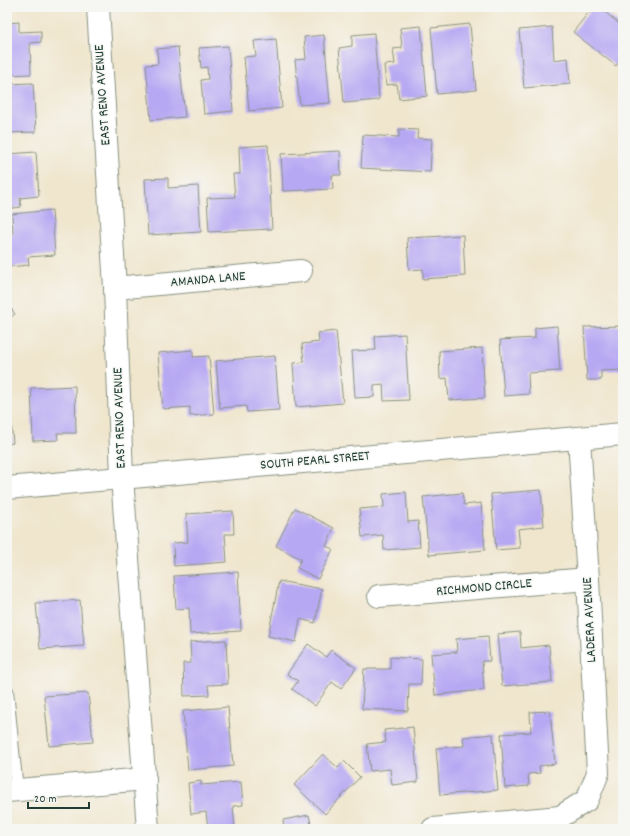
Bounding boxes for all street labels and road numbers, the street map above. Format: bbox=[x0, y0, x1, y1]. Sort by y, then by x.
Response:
street label: EAST RENO AVENUE bbox=[89, 43, 117, 146]
street label: AMANDA LANE bbox=[170, 267, 247, 293]
street label: EAST RENO AVENUE bbox=[108, 367, 132, 469]
street label: SOUTH PEARL STREET bbox=[259, 446, 371, 476]
street label: RICHMOND CIRCLE bbox=[435, 574, 533, 602]
street label: LADERA AVENUE bbox=[578, 576, 602, 663]

